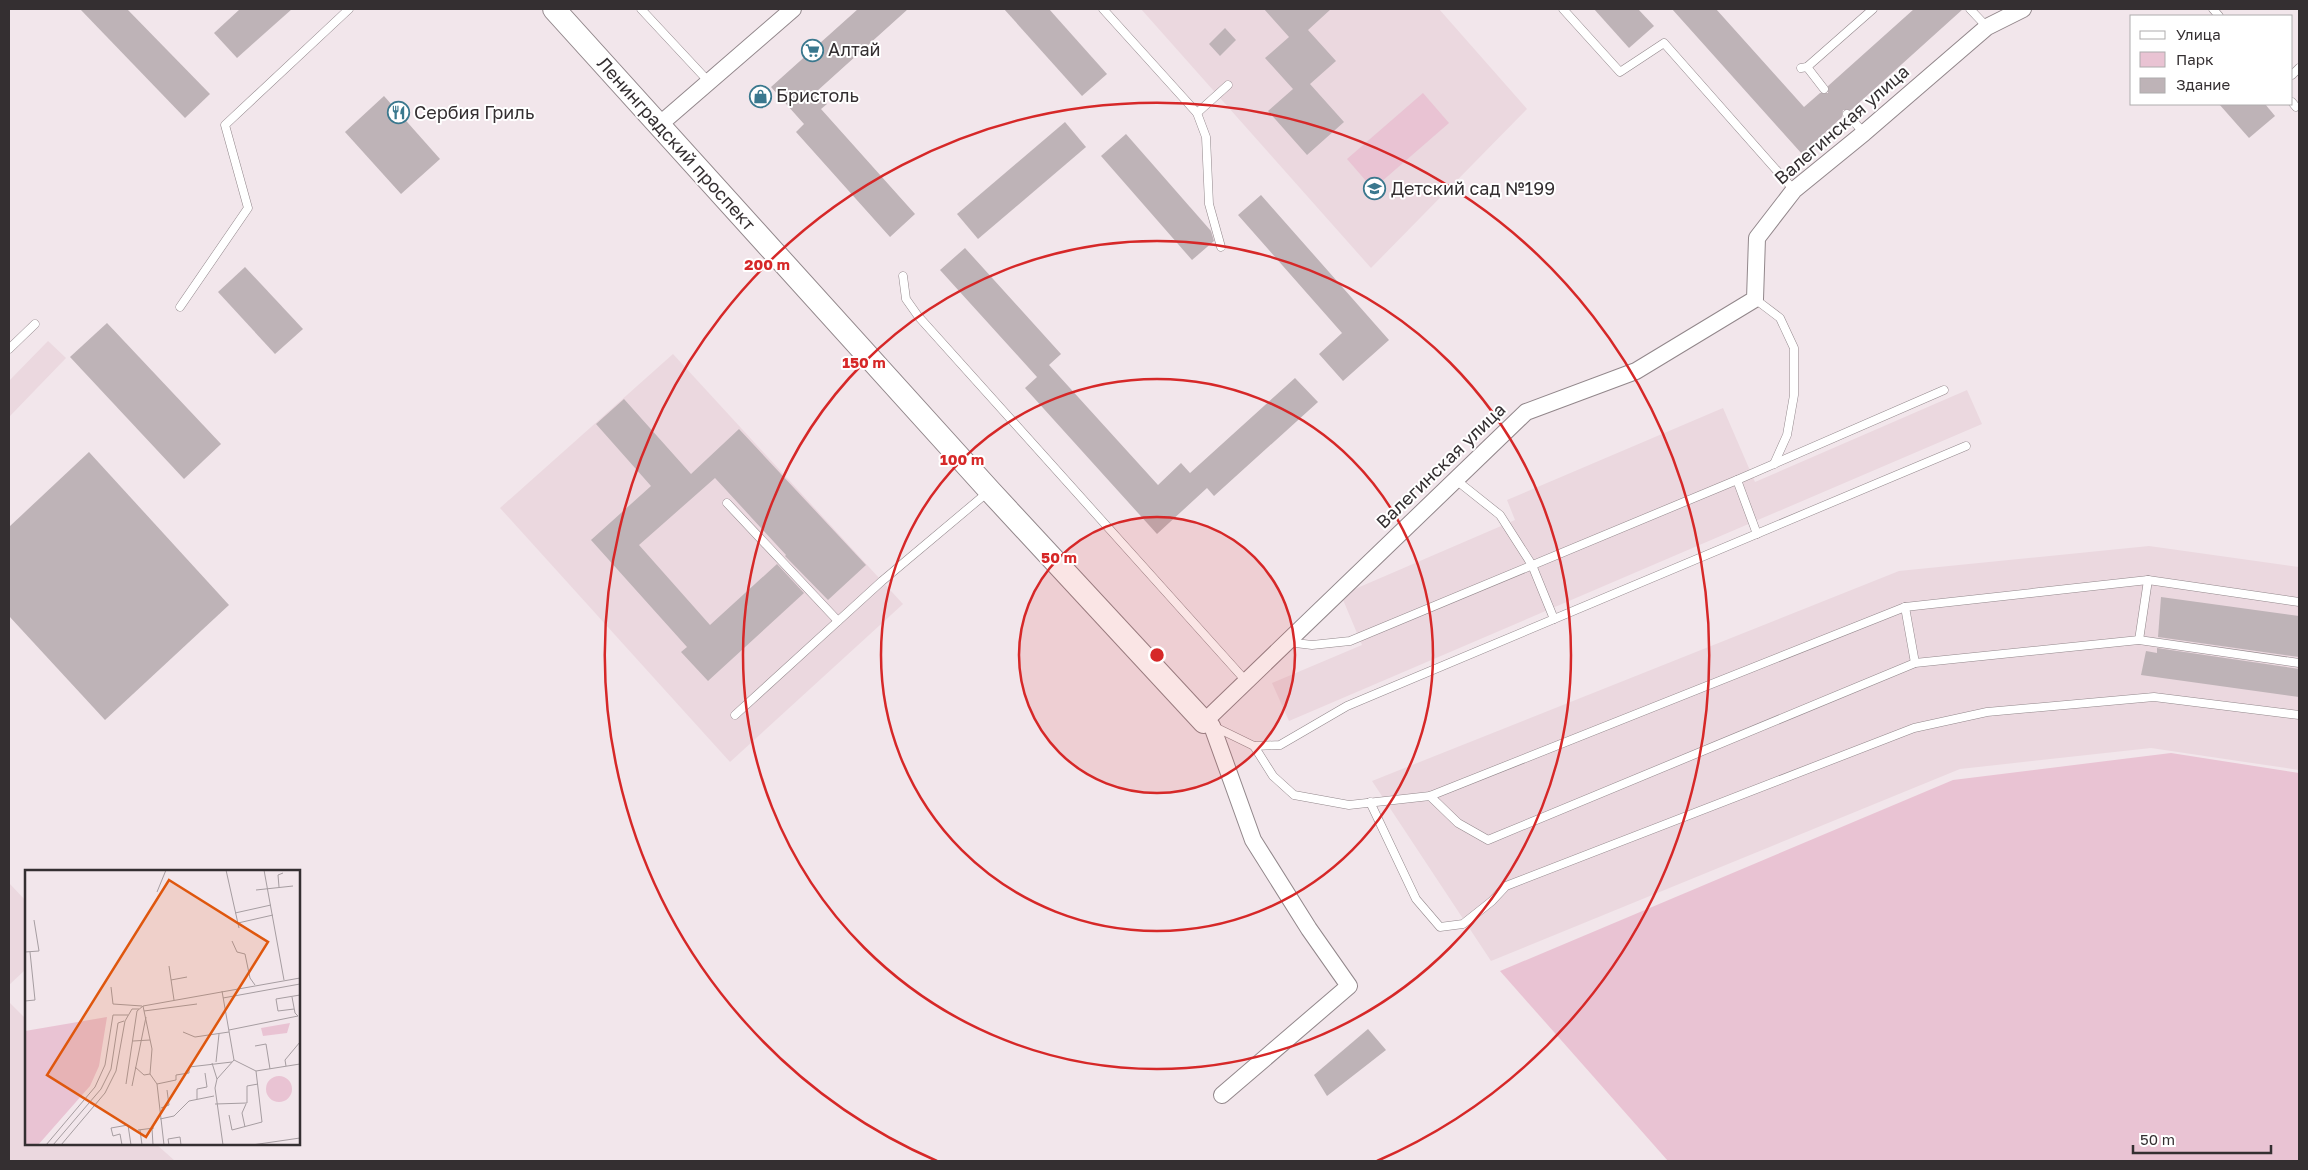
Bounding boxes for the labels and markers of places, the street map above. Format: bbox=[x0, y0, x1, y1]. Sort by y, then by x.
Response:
supermarket icon: Алтай bbox=[800, 38, 824, 62]
place label: Алтай bbox=[828, 38, 881, 60]
shop icon: Бристоль bbox=[748, 84, 772, 108]
place label: Бристоль bbox=[776, 84, 859, 106]
restaurant icon: Сербия Гриль bbox=[386, 101, 410, 125]
place label: Сербия Гриль bbox=[414, 101, 534, 123]
school or university icon: Детский сад №199 bbox=[1363, 177, 1387, 201]
place label: Детский сад №199 bbox=[1391, 177, 1555, 199]
centre of rings bbox=[1148, 646, 1166, 664]

